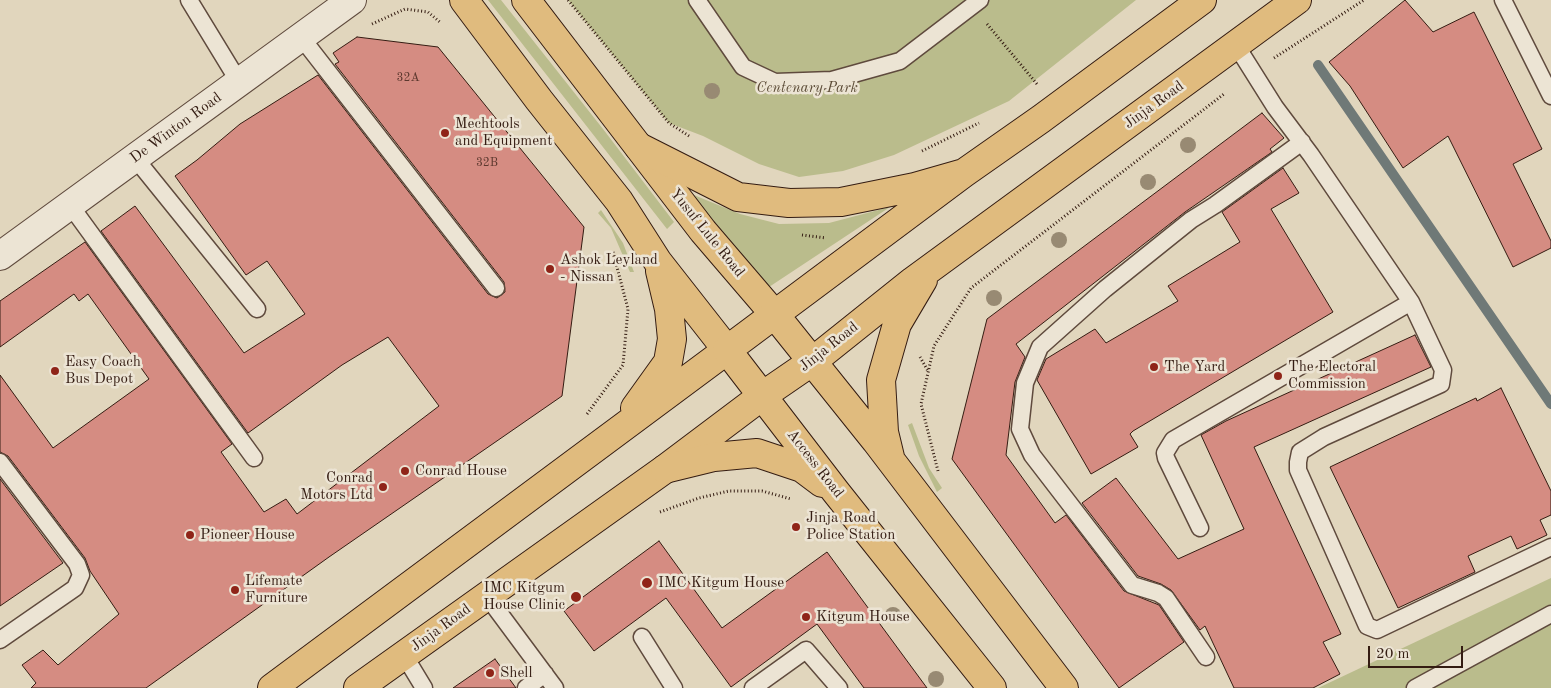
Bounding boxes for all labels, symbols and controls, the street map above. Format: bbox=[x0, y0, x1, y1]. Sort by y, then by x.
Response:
house number: 32A bbox=[396, 71, 420, 85]
street label: Jinja Road bbox=[1120, 77, 1188, 133]
park label: Centenary Park bbox=[756, 79, 858, 97]
street label: De Winton Road bbox=[127, 89, 225, 167]
place label: Mechtools and Equipment bbox=[455, 115, 552, 150]
marker: Mechtools and Equipment bbox=[439, 127, 451, 139]
house number: 32B bbox=[476, 156, 498, 170]
street label: Yusuf Lule Road bbox=[666, 185, 748, 281]
place label: Ashok Leyland - Nissan bbox=[560, 251, 658, 286]
marker: Ashok Leyland - Nissan bbox=[544, 263, 556, 275]
street label: Jinja Road bbox=[796, 318, 862, 376]
place label: Easy Coach Bus Depot bbox=[65, 353, 141, 388]
place label: The Yard bbox=[1164, 358, 1225, 376]
place label: The Electoral Commission bbox=[1288, 358, 1376, 393]
marker: The Yard bbox=[1148, 361, 1160, 373]
marker: Easy Coach Bus Depot bbox=[49, 365, 61, 377]
marker: The Electoral Commission bbox=[1272, 370, 1284, 382]
street label: Access Road bbox=[783, 426, 847, 502]
place label: Conrad House bbox=[415, 462, 507, 480]
marker: Conrad House bbox=[399, 465, 411, 477]
place label: Conrad Motors Ltd bbox=[300, 469, 373, 504]
marker: Conrad Motors Ltd bbox=[377, 481, 389, 493]
place label: Jinja Road Police Station bbox=[806, 509, 895, 544]
marker: Jinja Road Police Station bbox=[790, 521, 802, 533]
place label: Pioneer House bbox=[200, 526, 295, 544]
marker: Pioneer House bbox=[184, 529, 196, 541]
place label: Lifemate Furniture bbox=[245, 572, 308, 607]
place label: IMC Kitgum House bbox=[658, 574, 784, 592]
marker: IMC Kitgum House bbox=[640, 576, 654, 590]
place label: IMC Kitgum House Clinic bbox=[483, 579, 565, 614]
marker: Lifemate Furniture bbox=[229, 584, 241, 596]
marker: IMC Kitgum House Clinic bbox=[569, 590, 583, 604]
street label: Jinja Road bbox=[407, 600, 475, 656]
place label: Kitgum House bbox=[816, 608, 910, 626]
marker: Kitgum House bbox=[800, 611, 812, 623]
scale bar bbox=[1371, 636, 1466, 668]
text: 20 m bbox=[1376, 647, 1410, 662]
place label: Shell bbox=[500, 664, 532, 682]
marker: Shell bbox=[484, 667, 496, 679]

